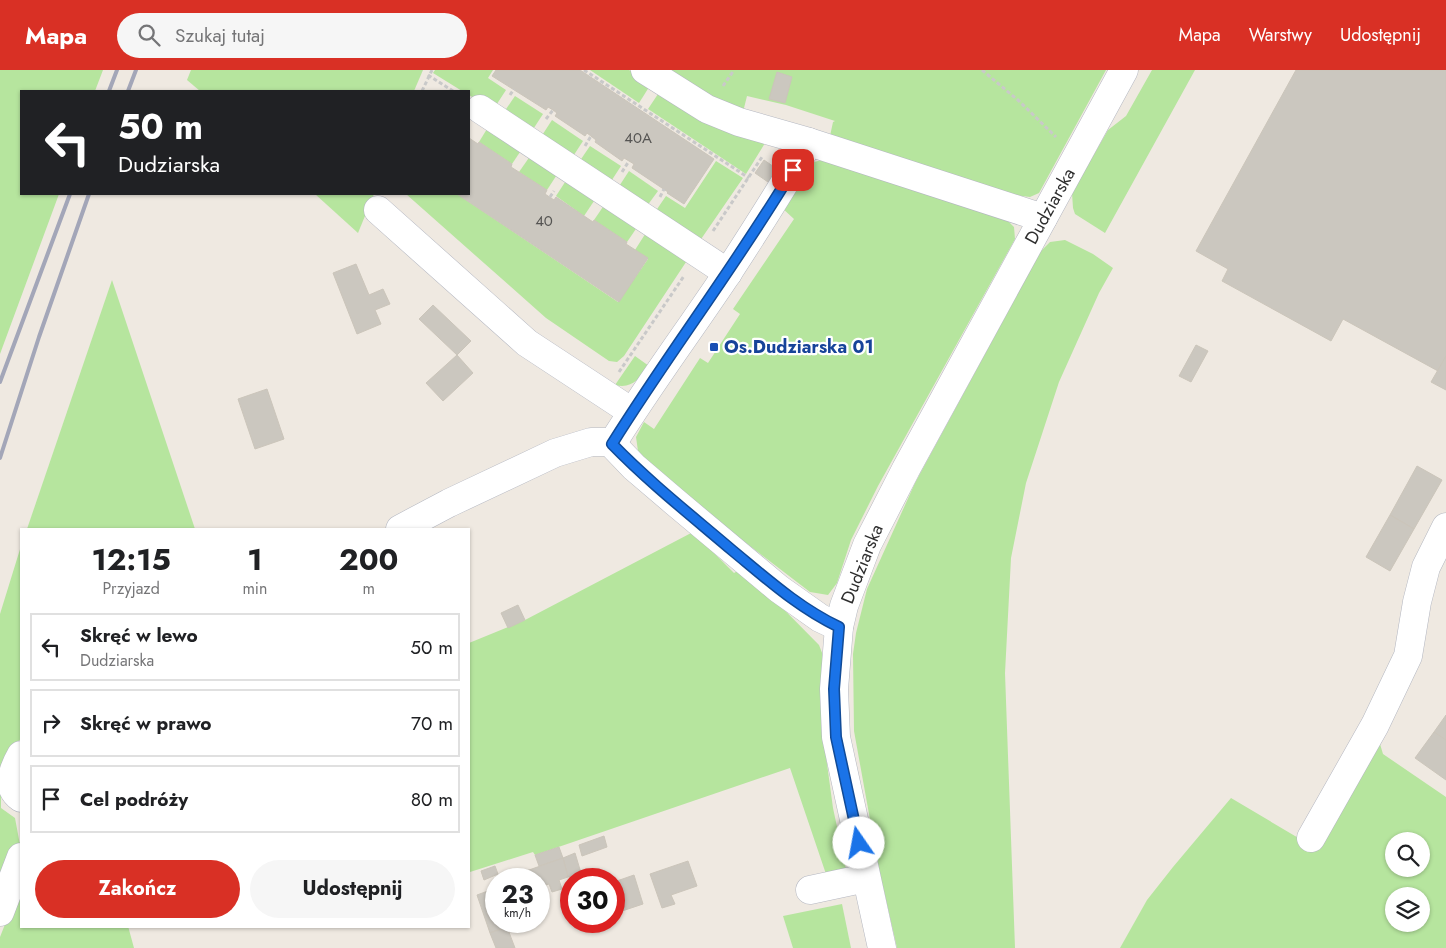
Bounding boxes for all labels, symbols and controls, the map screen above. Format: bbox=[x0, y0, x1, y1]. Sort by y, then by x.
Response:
search box bbox=[117, 13, 467, 58]
text: Mapa bbox=[25, 18, 87, 53]
icon: search bbox=[135, 21, 163, 49]
text: Szukaj tutaj bbox=[175, 22, 265, 49]
text: Mapa bbox=[1179, 22, 1221, 48]
text: Warstwy bbox=[1249, 22, 1312, 48]
text: Udostępnij bbox=[1340, 22, 1421, 48]
text: 50 m bbox=[118, 102, 203, 152]
icon: left bbox=[35, 110, 100, 175]
house number: 40A bbox=[624, 127, 652, 149]
text: Dudziarska bbox=[118, 148, 220, 180]
pin bbox=[772, 149, 814, 191]
icon: arrive bbox=[779, 156, 807, 184]
street label: Dudziarska bbox=[1018, 163, 1082, 249]
house number: 40 bbox=[535, 210, 553, 232]
place label: Os.Dudziarska 01 bbox=[724, 334, 874, 360]
marker: Os.Dudziarska 01 bbox=[708, 341, 720, 353]
street label: Dudziarska bbox=[834, 520, 890, 608]
text: 12:15 bbox=[92, 538, 171, 581]
text: 1 bbox=[247, 538, 263, 581]
text: 200 bbox=[339, 538, 398, 581]
text: Przyjazd bbox=[103, 577, 160, 600]
text: min bbox=[242, 577, 267, 600]
text: m bbox=[362, 577, 375, 600]
text: Skręć w lewo bbox=[80, 622, 198, 649]
icon: left bbox=[37, 633, 65, 661]
text: 50 m bbox=[410, 634, 453, 661]
text: Dudziarska bbox=[80, 649, 154, 672]
icon: right bbox=[37, 709, 65, 737]
text: Skręć w prawo bbox=[80, 710, 212, 737]
text: 70 m bbox=[411, 710, 453, 737]
icon: arrive bbox=[37, 785, 65, 813]
text: Cel podróży bbox=[80, 786, 188, 813]
text: 80 m bbox=[411, 786, 453, 813]
position arrow bbox=[832, 816, 884, 868]
map controls bbox=[1385, 832, 1430, 932]
button: search bbox=[1385, 832, 1430, 877]
button: Zakończ bbox=[35, 860, 240, 918]
button: Udostępnij bbox=[250, 860, 455, 918]
speed limit sign: 30 bbox=[560, 868, 625, 933]
text: 23 bbox=[502, 876, 533, 912]
button: layers bbox=[1385, 887, 1430, 932]
text: km/h bbox=[504, 904, 531, 922]

